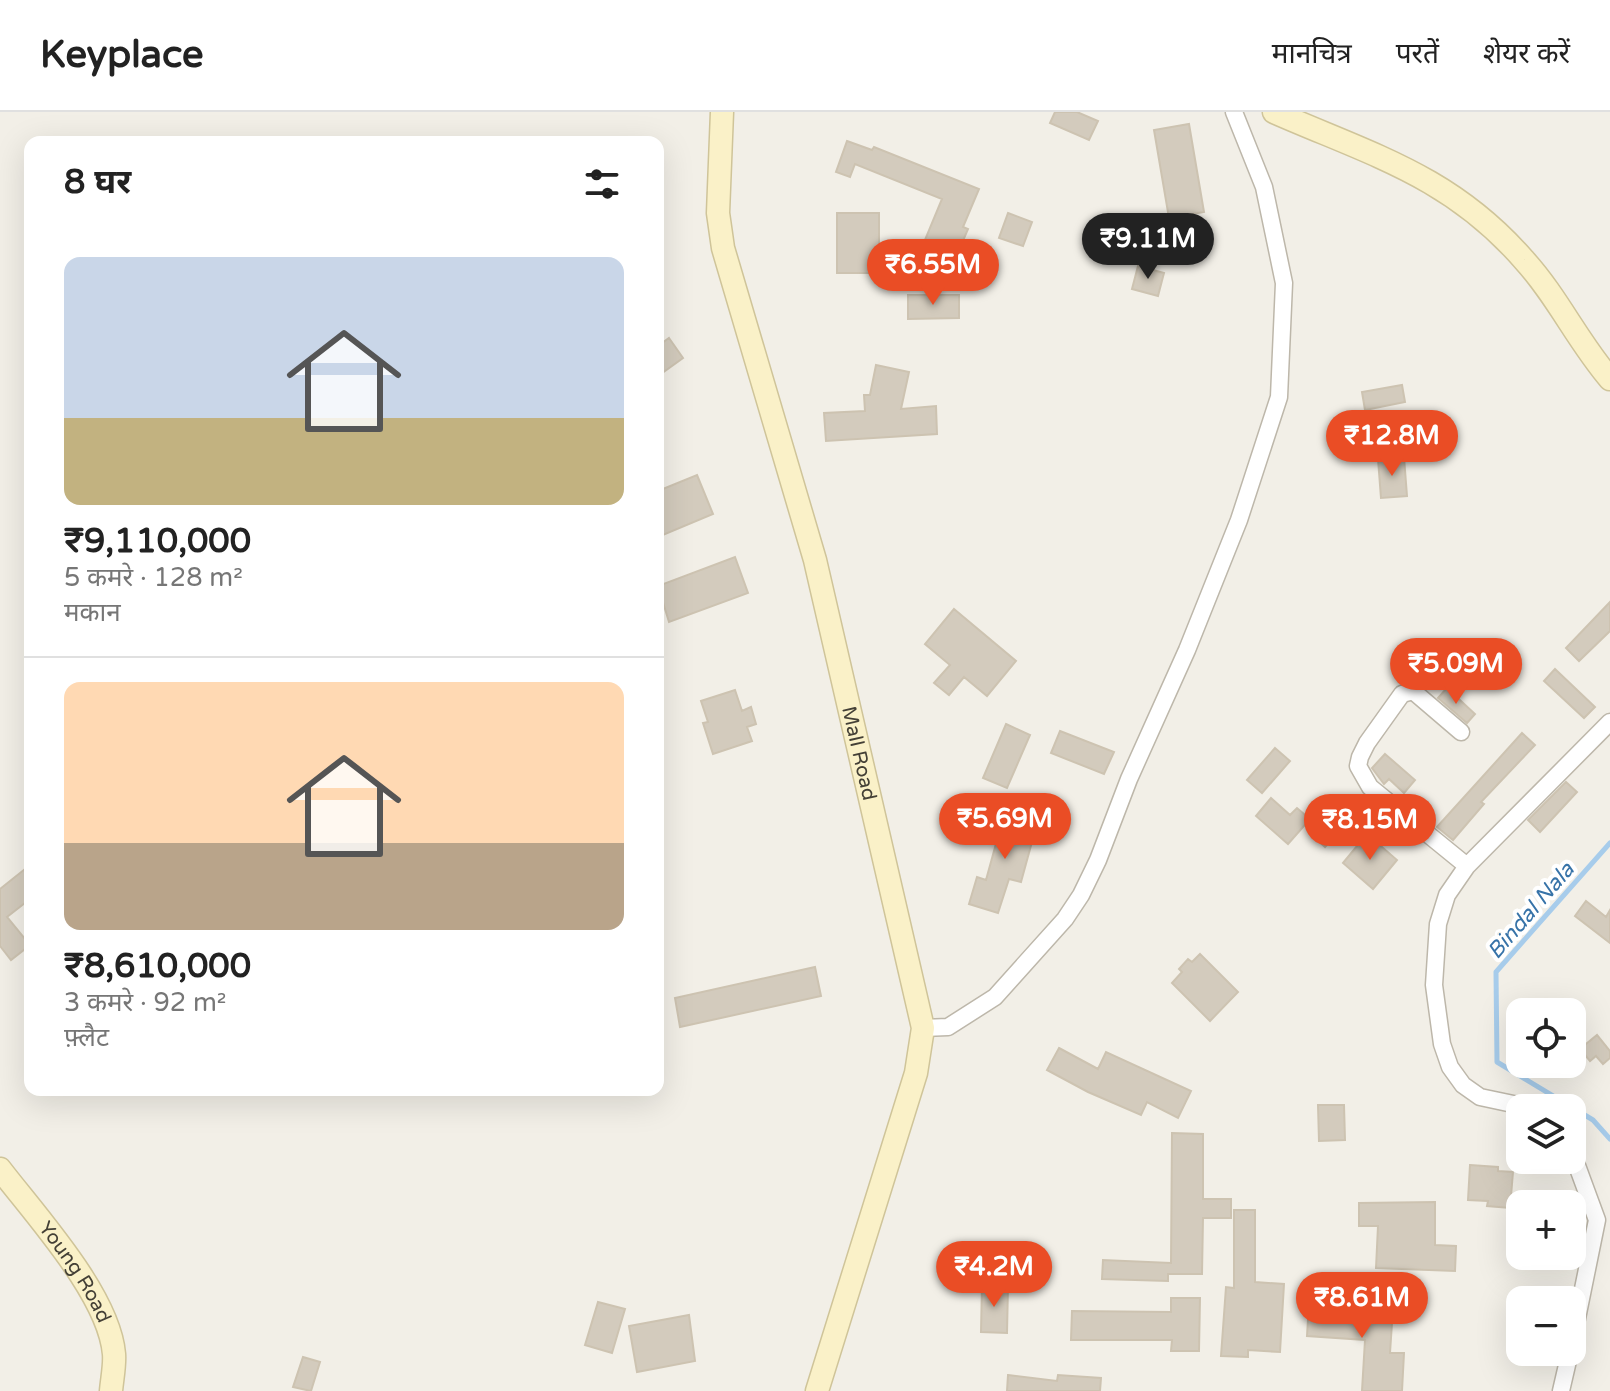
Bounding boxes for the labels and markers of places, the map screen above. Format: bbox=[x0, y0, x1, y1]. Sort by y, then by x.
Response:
pin: ₹9.11M bbox=[1083, 213, 1213, 281]
pin: ₹6.55M bbox=[868, 239, 998, 307]
pin: ₹12.8M bbox=[1327, 410, 1457, 478]
pin: ₹5.09M bbox=[1391, 638, 1521, 706]
pin: ₹5.69M bbox=[940, 793, 1070, 861]
pin: ₹8.15M bbox=[1305, 794, 1435, 862]
pin: ₹4.2M bbox=[938, 1241, 1050, 1309]
pin: ₹8.61M bbox=[1297, 1272, 1427, 1340]

